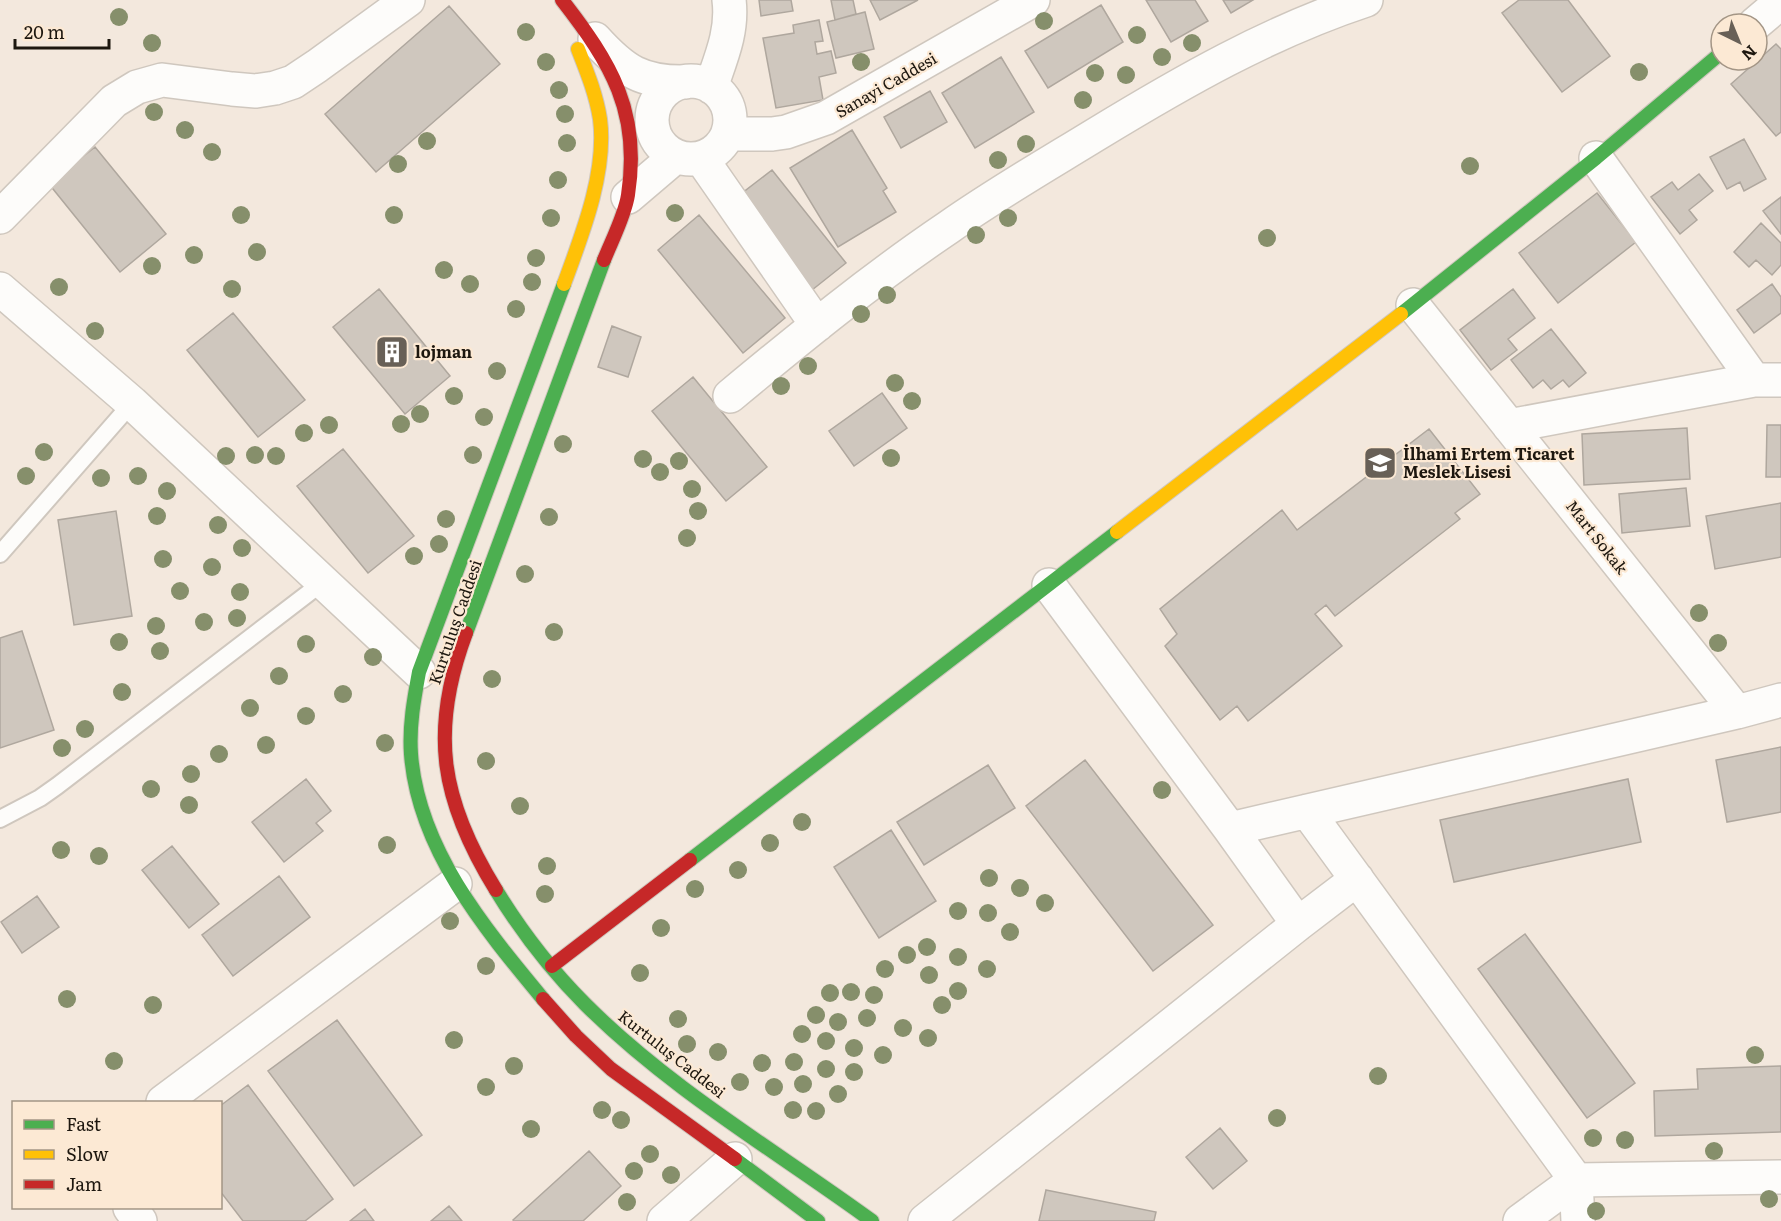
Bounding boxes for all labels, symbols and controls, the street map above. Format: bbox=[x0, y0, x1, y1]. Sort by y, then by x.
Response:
scale bar bbox=[15, 12, 110, 50]
north arrow bbox=[1709, 12, 1769, 72]
text: 20 m bbox=[24, 18, 65, 45]
text: N bbox=[1737, 40, 1763, 67]
street label: Sanayi Caddesi bbox=[830, 45, 941, 123]
building icon: lojman bbox=[374, 334, 410, 370]
place label: lojman bbox=[415, 339, 472, 363]
place label: İlhami Ertem Ticaret Meslek Lisesi bbox=[1403, 441, 1574, 483]
school or university icon: İlhami Ertem Ticaret Meslek Lisesi bbox=[1362, 445, 1398, 481]
street label: Mart Sokak bbox=[1561, 494, 1635, 579]
street label: Kurtuluş Caddesi bbox=[421, 556, 487, 687]
street label: Kurtuluş Caddesi bbox=[614, 1004, 731, 1103]
legend bbox=[12, 1101, 222, 1209]
text: Fast bbox=[66, 1110, 102, 1137]
text: Slow bbox=[66, 1140, 109, 1167]
text: Jam bbox=[66, 1170, 102, 1197]

